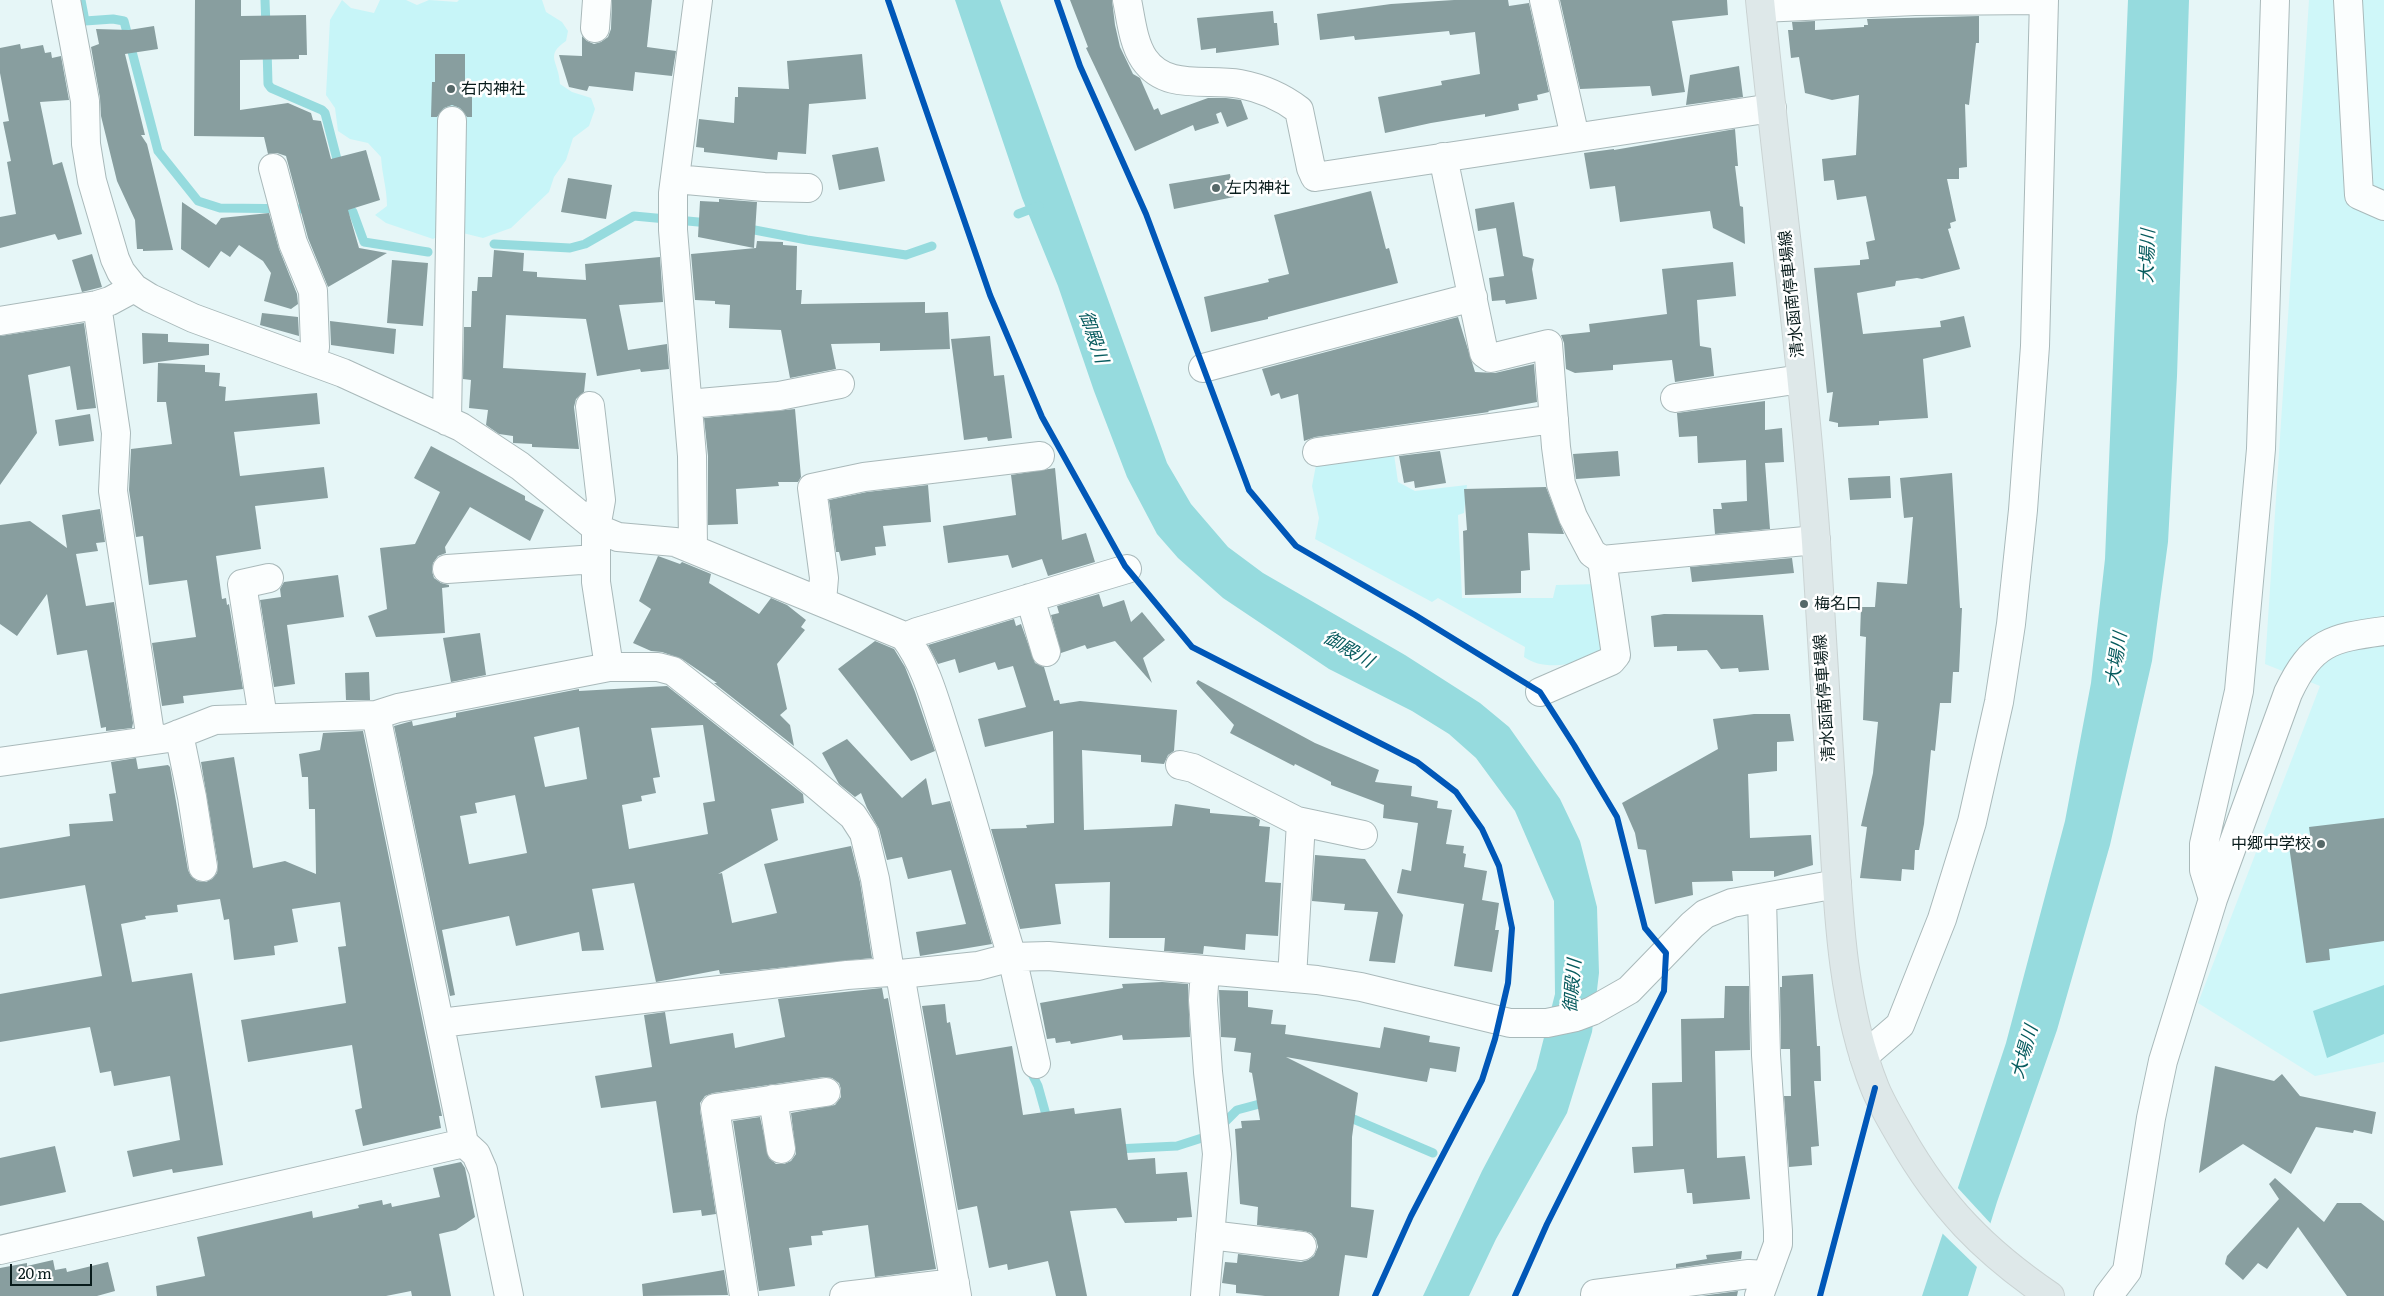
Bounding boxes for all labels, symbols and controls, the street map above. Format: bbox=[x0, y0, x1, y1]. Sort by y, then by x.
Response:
place label: 右内神社 bbox=[461, 79, 525, 99]
marker: 右内神社 bbox=[445, 83, 457, 95]
place label: 左内神社 bbox=[1226, 178, 1290, 198]
marker: 左内神社 bbox=[1210, 182, 1222, 194]
street label: 清水函南停車場線 bbox=[1776, 229, 1808, 359]
water label: 大場川 bbox=[2136, 229, 2160, 283]
water label: 御殿川 bbox=[1074, 308, 1112, 366]
place label: 梅名口 bbox=[1814, 594, 1862, 614]
marker: 梅名口 bbox=[1798, 598, 1810, 610]
water label: 御殿川 bbox=[1319, 627, 1377, 673]
water label: 大場川 bbox=[2102, 631, 2132, 687]
street label: 清水函南停車場線 bbox=[1811, 633, 1839, 763]
place label: 中郷中学校 bbox=[2231, 834, 2311, 854]
marker: 中郷中学校 bbox=[2315, 838, 2327, 850]
water label: 御殿川 bbox=[1560, 958, 1586, 1014]
water label: 大場川 bbox=[2007, 1023, 2043, 1081]
scale bar bbox=[12, 1254, 95, 1286]
text: 20 m bbox=[18, 1261, 52, 1284]

